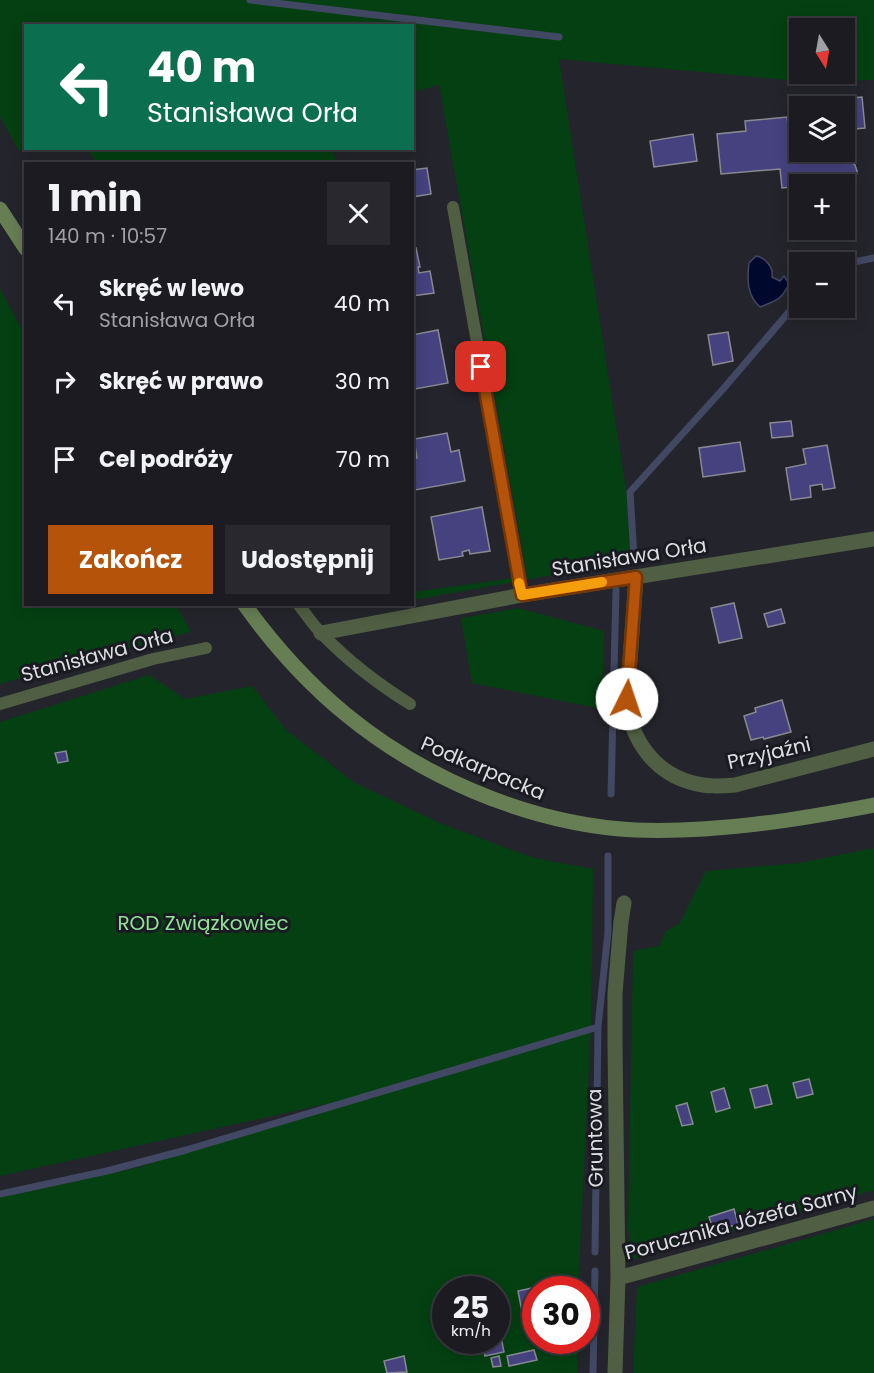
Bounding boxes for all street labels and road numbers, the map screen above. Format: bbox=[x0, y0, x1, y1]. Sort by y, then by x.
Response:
street label: Stanisława Orła bbox=[550, 531, 708, 583]
street label: Stanisława Orła bbox=[18, 621, 176, 689]
street label: Podkarpacka bbox=[417, 729, 549, 807]
street label: Przyjaźni bbox=[725, 730, 813, 776]
street label: Gruntowa bbox=[580, 1088, 610, 1188]
street label: Porucznika Józefa Sarny bbox=[622, 1177, 860, 1267]

